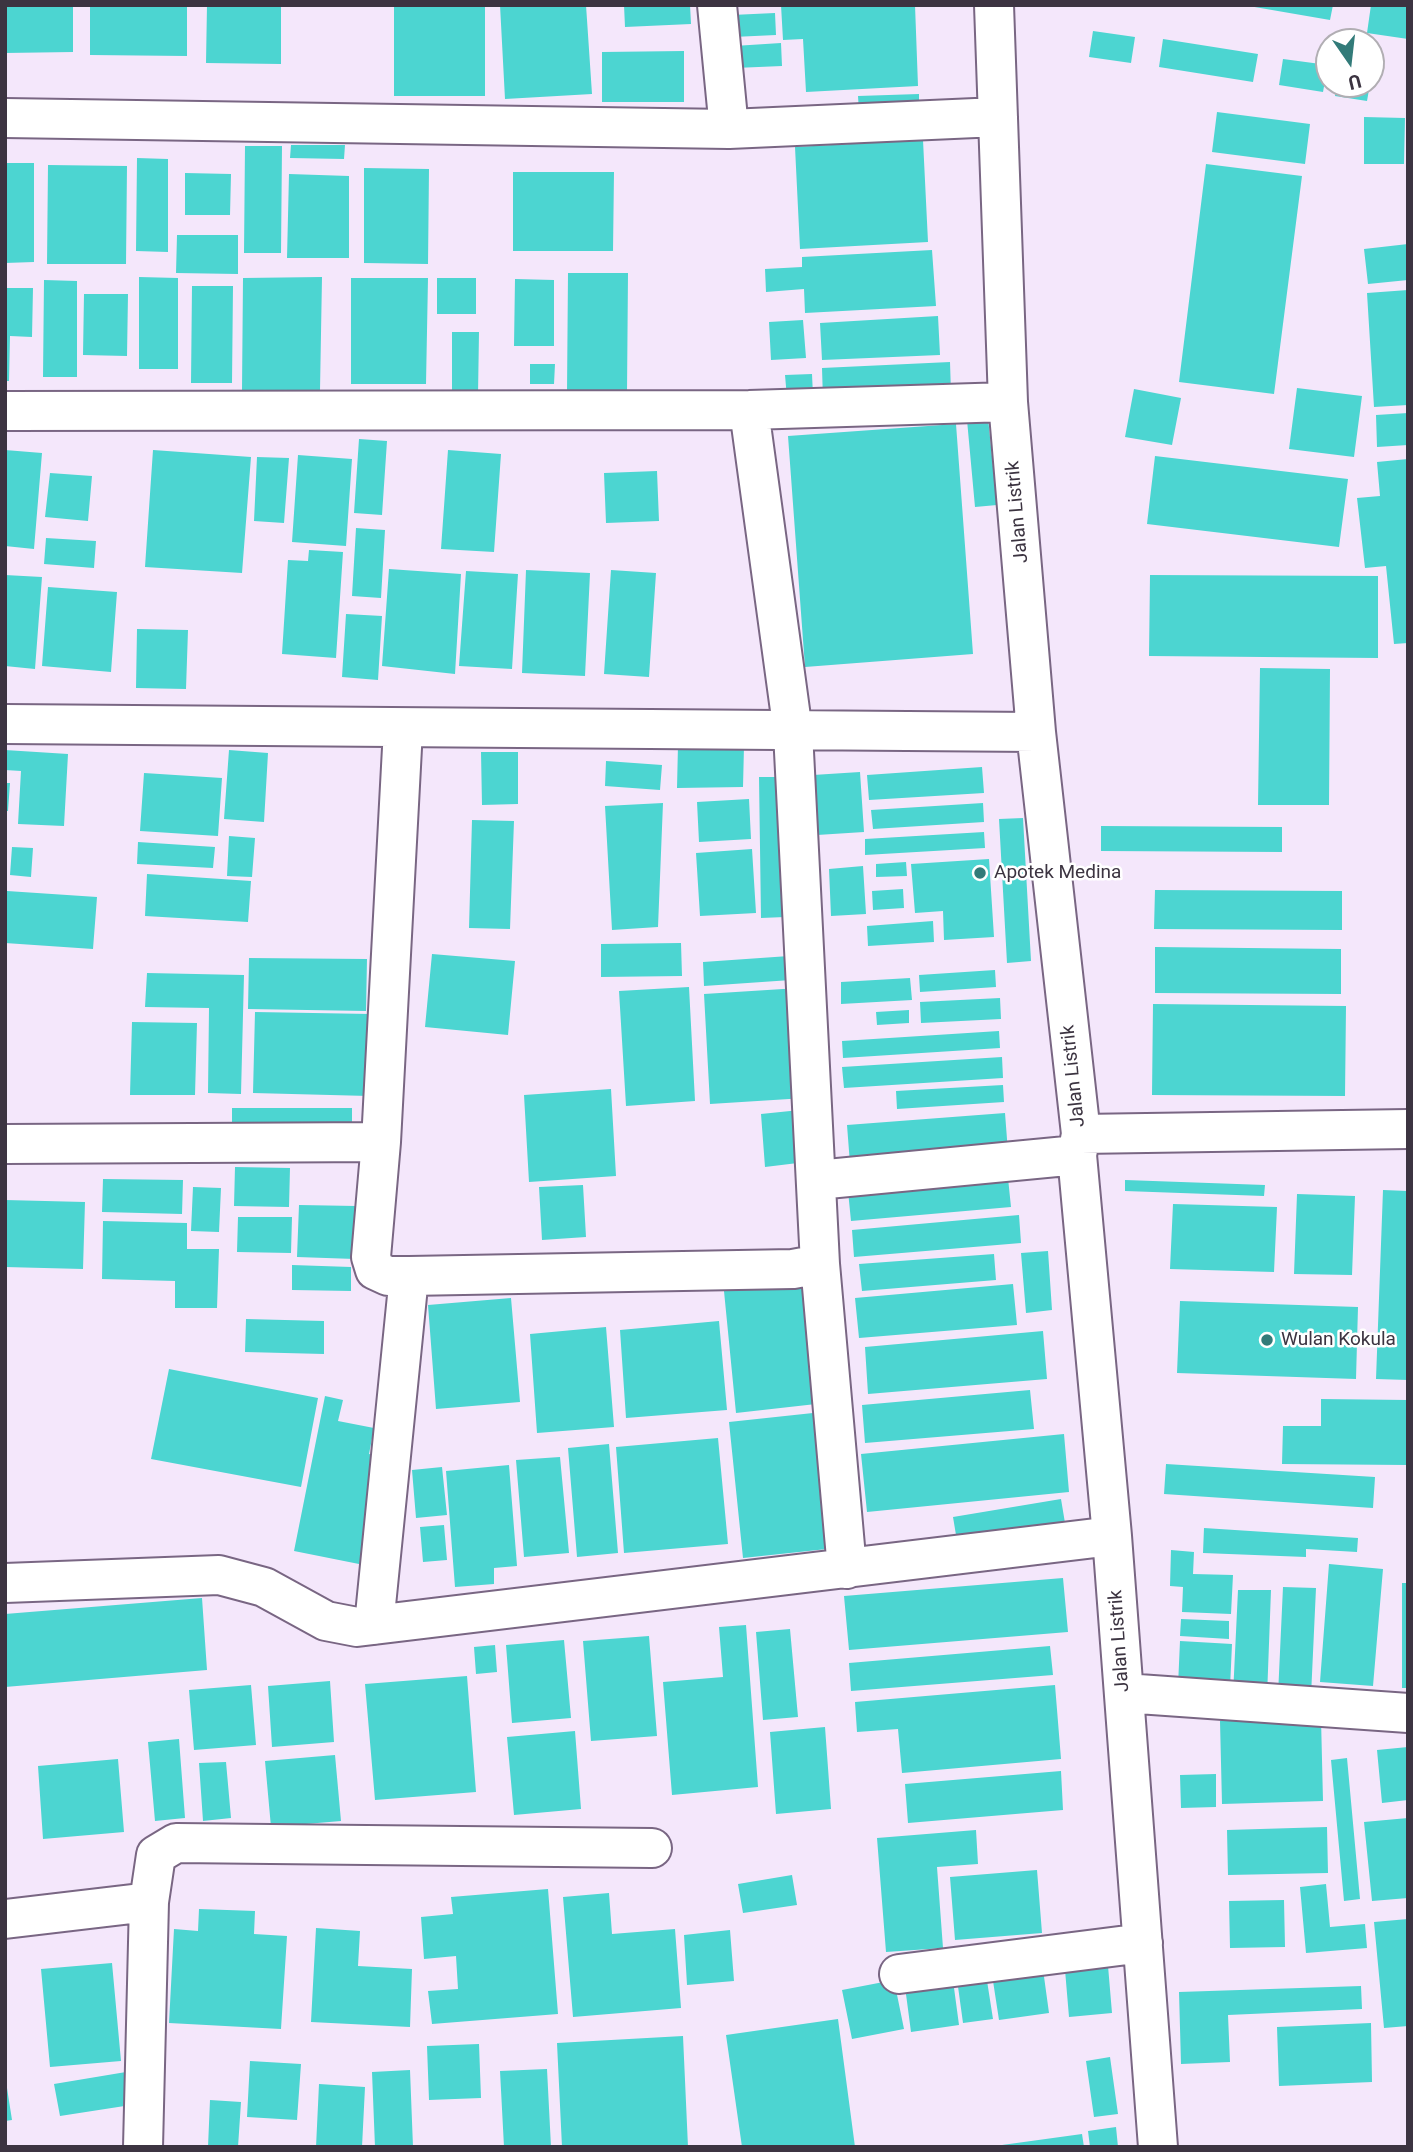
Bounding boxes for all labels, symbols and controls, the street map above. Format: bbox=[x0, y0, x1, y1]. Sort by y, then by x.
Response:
north arrow bbox=[1315, 28, 1385, 98]
text: U bbox=[1346, 69, 1364, 95]
street label: Jalan Listrik bbox=[1002, 460, 1034, 564]
place label: Apotek Medina bbox=[994, 862, 1121, 884]
marker: Apotek Medina bbox=[972, 865, 988, 881]
street label: Jalan Listrik bbox=[1057, 1024, 1091, 1128]
place label: Wulan Kokula bbox=[1281, 1329, 1396, 1351]
marker: Wulan Kokula bbox=[1259, 1332, 1275, 1348]
street label: Jalan Listrik bbox=[1105, 1589, 1135, 1693]

